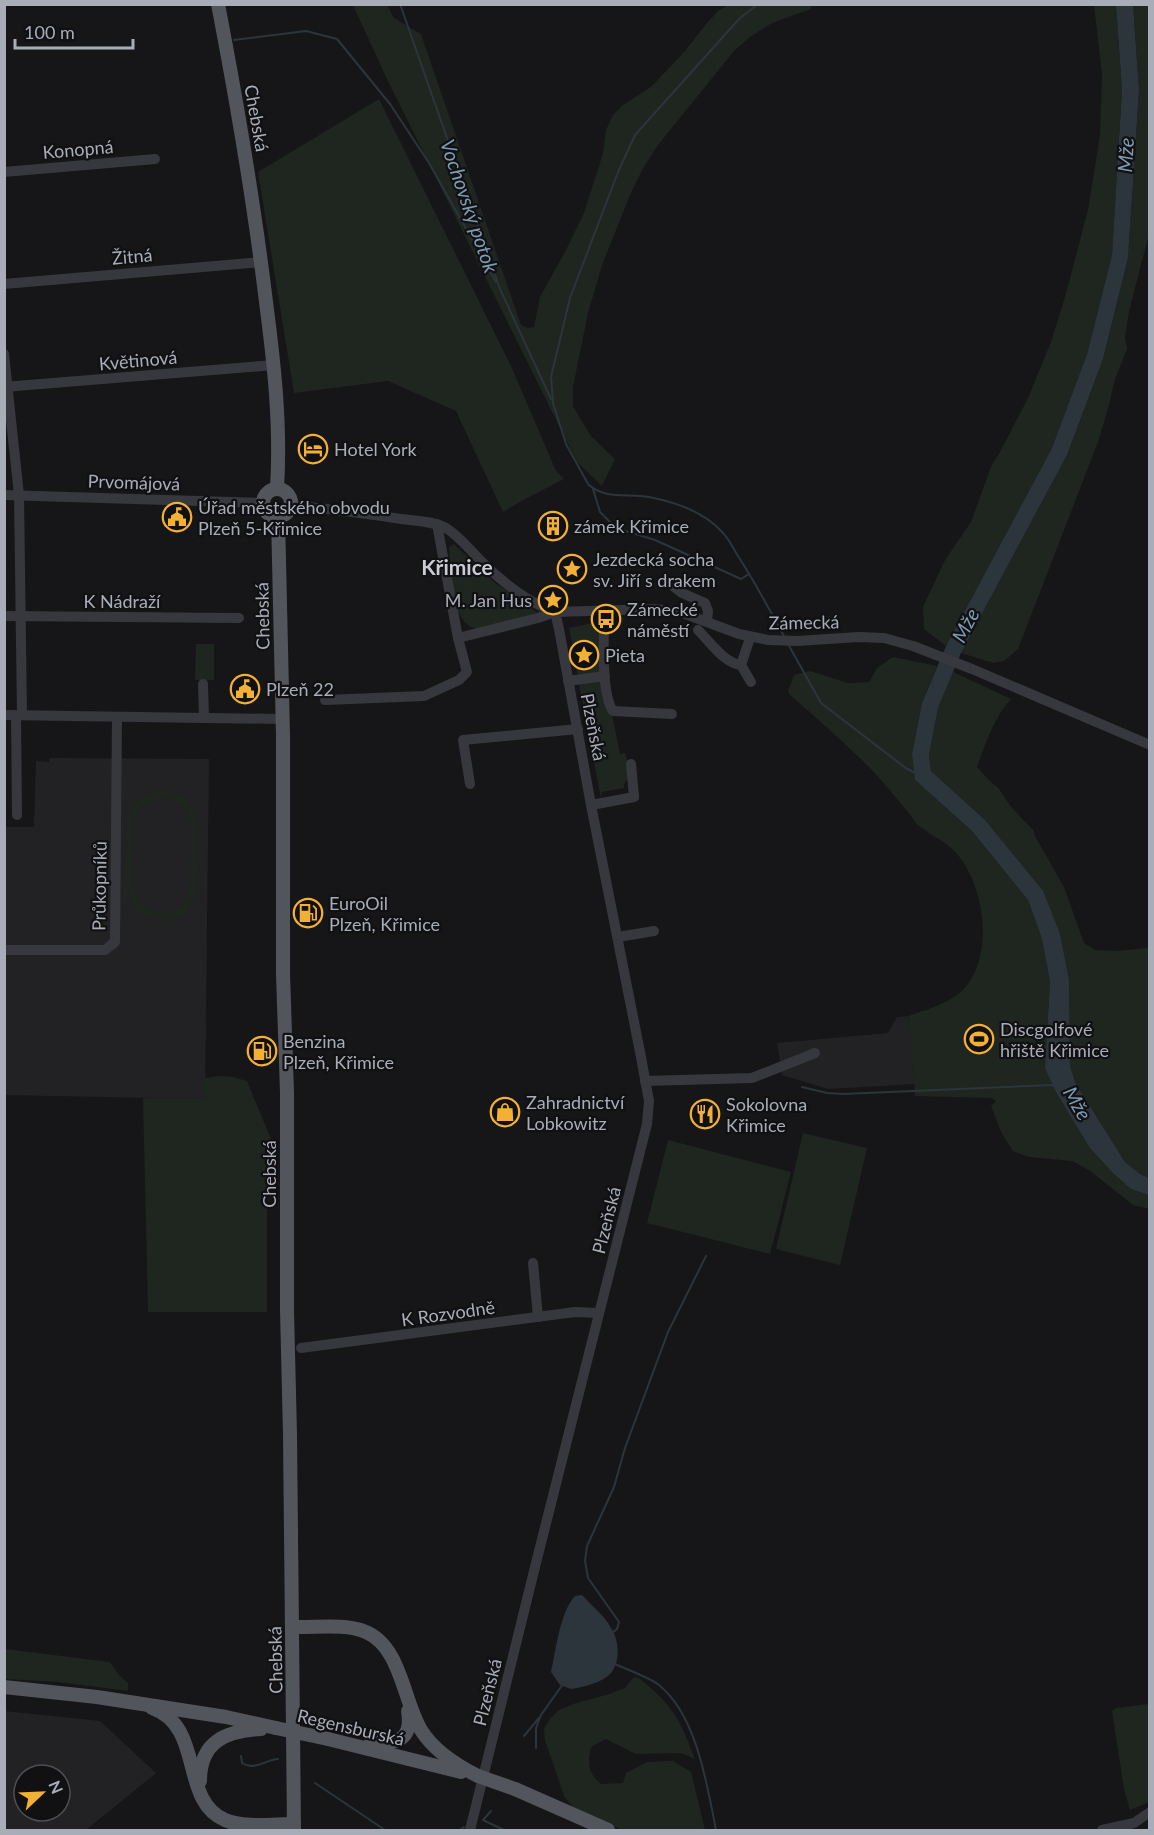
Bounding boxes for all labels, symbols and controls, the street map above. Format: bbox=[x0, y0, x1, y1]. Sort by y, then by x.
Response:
scale bar bbox=[15, 12, 134, 50]
text: 100 m bbox=[24, 21, 75, 43]
street label: Chebská bbox=[240, 83, 274, 153]
street label: Konopná bbox=[42, 135, 114, 163]
water label: Vochovský potok bbox=[436, 136, 504, 276]
water label: Mže bbox=[1112, 137, 1138, 173]
street label: Žitná bbox=[111, 243, 153, 269]
street label: Květinová bbox=[98, 346, 178, 374]
hotel icon: Hotel York bbox=[297, 433, 329, 465]
place label: Hotel York bbox=[334, 438, 418, 460]
street label: Prvomájová bbox=[87, 469, 181, 495]
place label: Úřad městského obvodu Plzeň 5-Křimice bbox=[198, 496, 390, 539]
public building icon: Úřad městského obvodu Plzeň 5-Křimice bbox=[161, 501, 193, 533]
building icon: zámek Křimice bbox=[537, 510, 569, 542]
place label: zámek Křimice bbox=[574, 515, 689, 537]
place label: Jezdecká socha sv. Jiří s drakem bbox=[593, 548, 716, 591]
place icon: Jezdecká socha sv. Jiří s drakem bbox=[556, 553, 588, 585]
district label: Křimice bbox=[421, 554, 493, 579]
street label: Chebská bbox=[250, 582, 274, 650]
place icon: M. Jan Hus bbox=[537, 584, 569, 616]
place label: M. Jan Hus bbox=[445, 589, 532, 611]
street label: K Nádraží bbox=[84, 590, 161, 612]
place label: Zámecké náměstí bbox=[627, 598, 698, 641]
bus stop icon: Zámecké náměstí bbox=[590, 603, 622, 635]
water label: Mže bbox=[946, 604, 984, 646]
street label: Zámecká bbox=[768, 610, 840, 634]
place icon: Pieta bbox=[568, 639, 600, 671]
place label: Pieta bbox=[605, 644, 645, 666]
public building icon: Plzeň 22 bbox=[229, 673, 261, 705]
place label: Plzeň 22 bbox=[266, 678, 334, 700]
street label: Plzeňská bbox=[577, 691, 611, 763]
street label: Průkopníků bbox=[87, 841, 111, 931]
place label: EuroOil Plzeň, Křimice bbox=[329, 892, 440, 935]
fuel station icon: EuroOil Plzeň, Křimice bbox=[292, 897, 324, 929]
place label: Discgolfové hřiště Křimice bbox=[1000, 1018, 1109, 1061]
sports icon: Discgolfové hřiště Křimice bbox=[963, 1023, 995, 1055]
place label: Benzina Plzeň, Křimice bbox=[283, 1030, 394, 1073]
fuel station icon: Benzina Plzeň, Křimice bbox=[246, 1035, 278, 1067]
water label: Mže bbox=[1059, 1082, 1097, 1124]
place label: Zahradnictví Lobkowitz bbox=[526, 1091, 625, 1134]
place label: Sokolovna Křimice bbox=[726, 1093, 807, 1136]
shop icon: Zahradnictví Lobkowitz bbox=[489, 1096, 521, 1128]
restaurant icon: Sokolovna Křimice bbox=[689, 1098, 721, 1130]
street label: Chebská bbox=[258, 1140, 280, 1208]
street label: Plzeňská bbox=[587, 1184, 625, 1256]
street label: K Rozvodně bbox=[400, 1296, 496, 1330]
street label: Chebská bbox=[263, 1626, 287, 1694]
street label: Plzeňská bbox=[468, 1656, 506, 1728]
street label: Regensburská bbox=[295, 1704, 407, 1750]
north arrow bbox=[12, 1763, 72, 1823]
text: N bbox=[45, 1778, 67, 1796]

